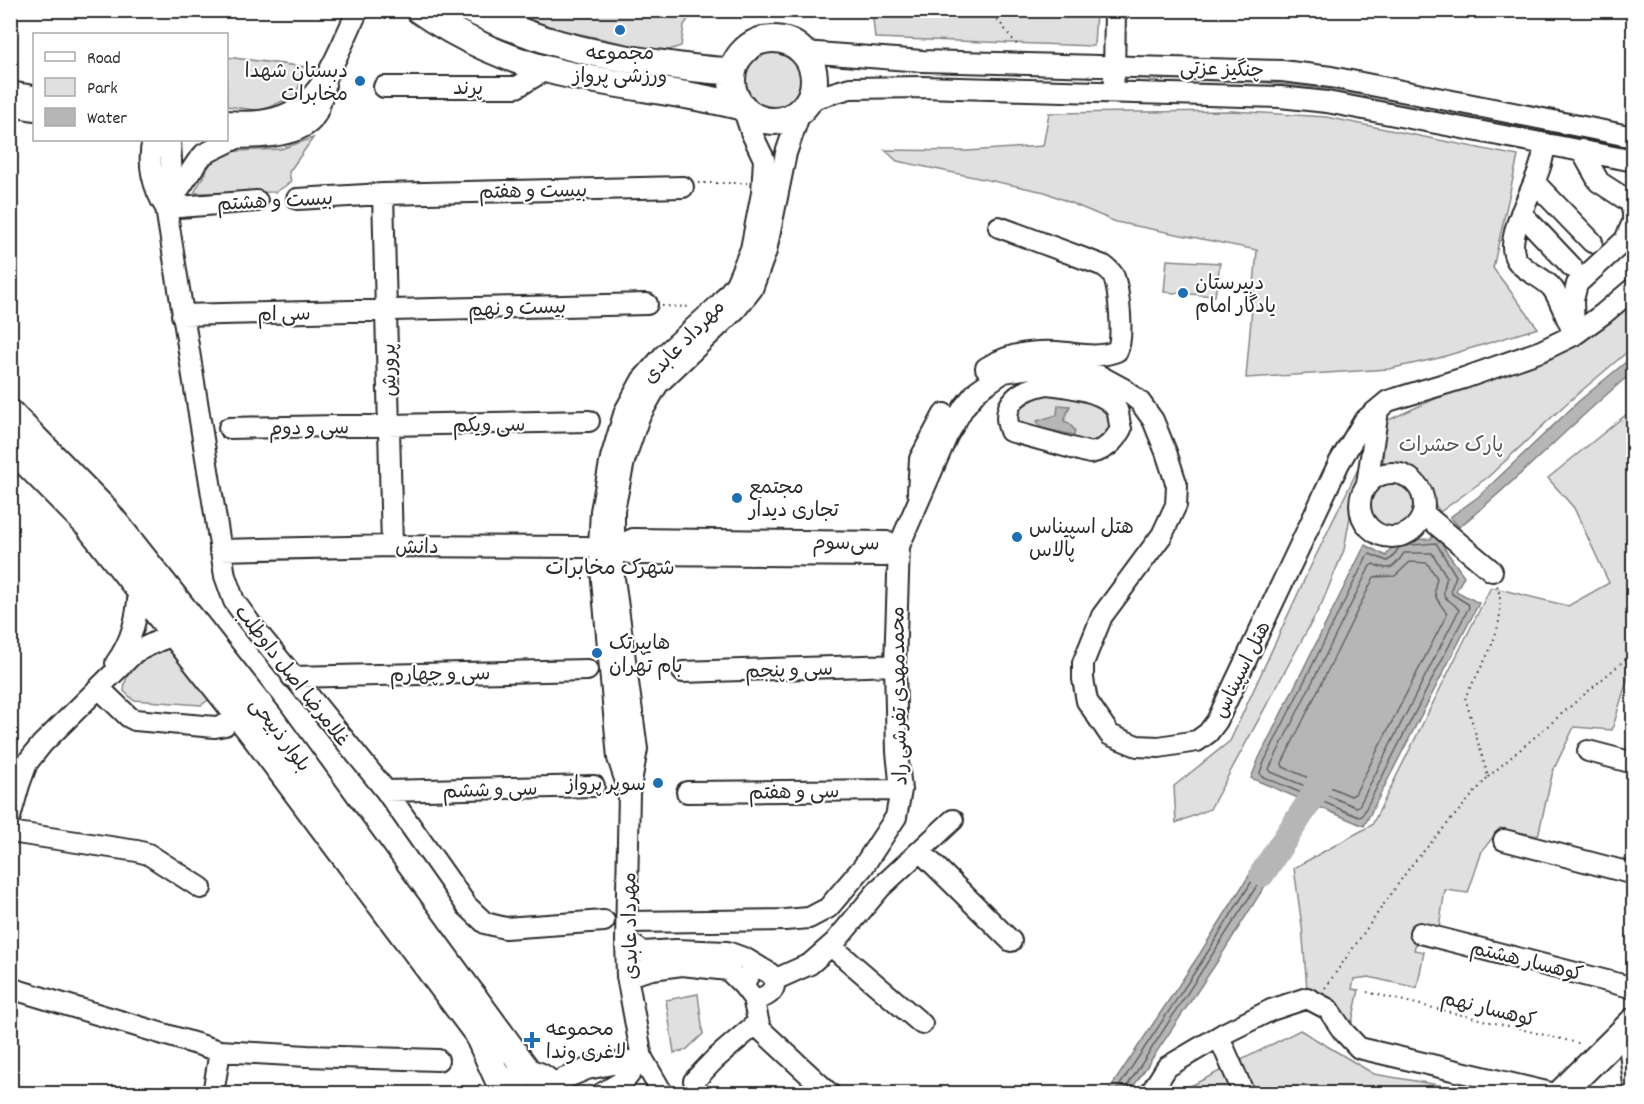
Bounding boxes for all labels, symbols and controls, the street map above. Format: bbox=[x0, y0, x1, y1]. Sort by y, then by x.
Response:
marker: مجموعه ورزشی پرواز bbox=[613, 23, 627, 37]
legend bbox=[33, 33, 228, 141]
place label: مجموعه ورزشی پرواز bbox=[571, 41, 667, 92]
text: Road bbox=[87, 47, 121, 72]
street label: چنگیز عزتی bbox=[1179, 56, 1264, 86]
place label: دبستان شهدا مخابرات bbox=[245, 59, 348, 110]
marker: دبستان شهدا مخابرات bbox=[353, 74, 367, 88]
street label: پرند bbox=[453, 76, 483, 104]
text: Park bbox=[87, 77, 118, 102]
text: Water bbox=[87, 107, 127, 132]
street label: بیست و هفتم bbox=[479, 178, 588, 208]
street label: بیست و هشتم bbox=[216, 186, 334, 220]
place label: دبیرستان یادگار امام bbox=[1195, 271, 1276, 322]
marker: دبیرستان یادگار امام bbox=[1176, 286, 1190, 300]
street label: بیست و نهم bbox=[468, 294, 567, 326]
street label: مهرداد عابدی bbox=[638, 295, 733, 391]
street label: سی ام bbox=[257, 302, 311, 330]
street label: پرورش bbox=[377, 343, 405, 397]
street label: سی ویکم bbox=[453, 412, 526, 442]
street label: سی و دوم bbox=[269, 415, 349, 445]
park label: پارک حشرات bbox=[1399, 433, 1503, 461]
place label: مجتمع تجاری دیدار bbox=[747, 475, 839, 526]
marker: مجتمع تجاری دیدار bbox=[730, 491, 744, 505]
place label: هتل اسپیناس پالاس bbox=[1029, 515, 1134, 566]
street label: سی‌سوم bbox=[812, 530, 880, 560]
marker: هتل اسپیناس پالاس bbox=[1010, 530, 1024, 544]
street label: دانش bbox=[395, 535, 439, 563]
district label: شهرک مخابرات bbox=[545, 555, 675, 585]
street label: غلامرضا اصل داوطلب bbox=[226, 600, 355, 754]
street label: محمدمهدی تفرشی راد bbox=[885, 606, 917, 786]
street label: هتل اسپیناس bbox=[1208, 617, 1279, 724]
place label: هایپرتک بام تهران bbox=[609, 631, 683, 682]
marker: هایپرتک بام تهران bbox=[590, 646, 604, 660]
street label: سی و پنجم bbox=[745, 656, 834, 688]
street label: سی و چهارم bbox=[390, 661, 491, 691]
street label: بلوار ذبیحی bbox=[241, 693, 316, 779]
place label: سوپر پرواز bbox=[564, 772, 646, 800]
street label: سی و ششم bbox=[442, 776, 538, 808]
marker: سوپر پرواز bbox=[651, 776, 665, 790]
street label: سی و هفتم bbox=[749, 779, 840, 809]
street label: مهرداد عابدی bbox=[617, 872, 647, 980]
street label: کوهسار هشتم bbox=[1467, 935, 1585, 990]
street label: کوهسار نهم bbox=[1438, 986, 1539, 1036]
place label: محموعه لاغری وندا bbox=[546, 1017, 626, 1068]
marker: محموعه لاغری وندا bbox=[523, 1031, 541, 1049]

